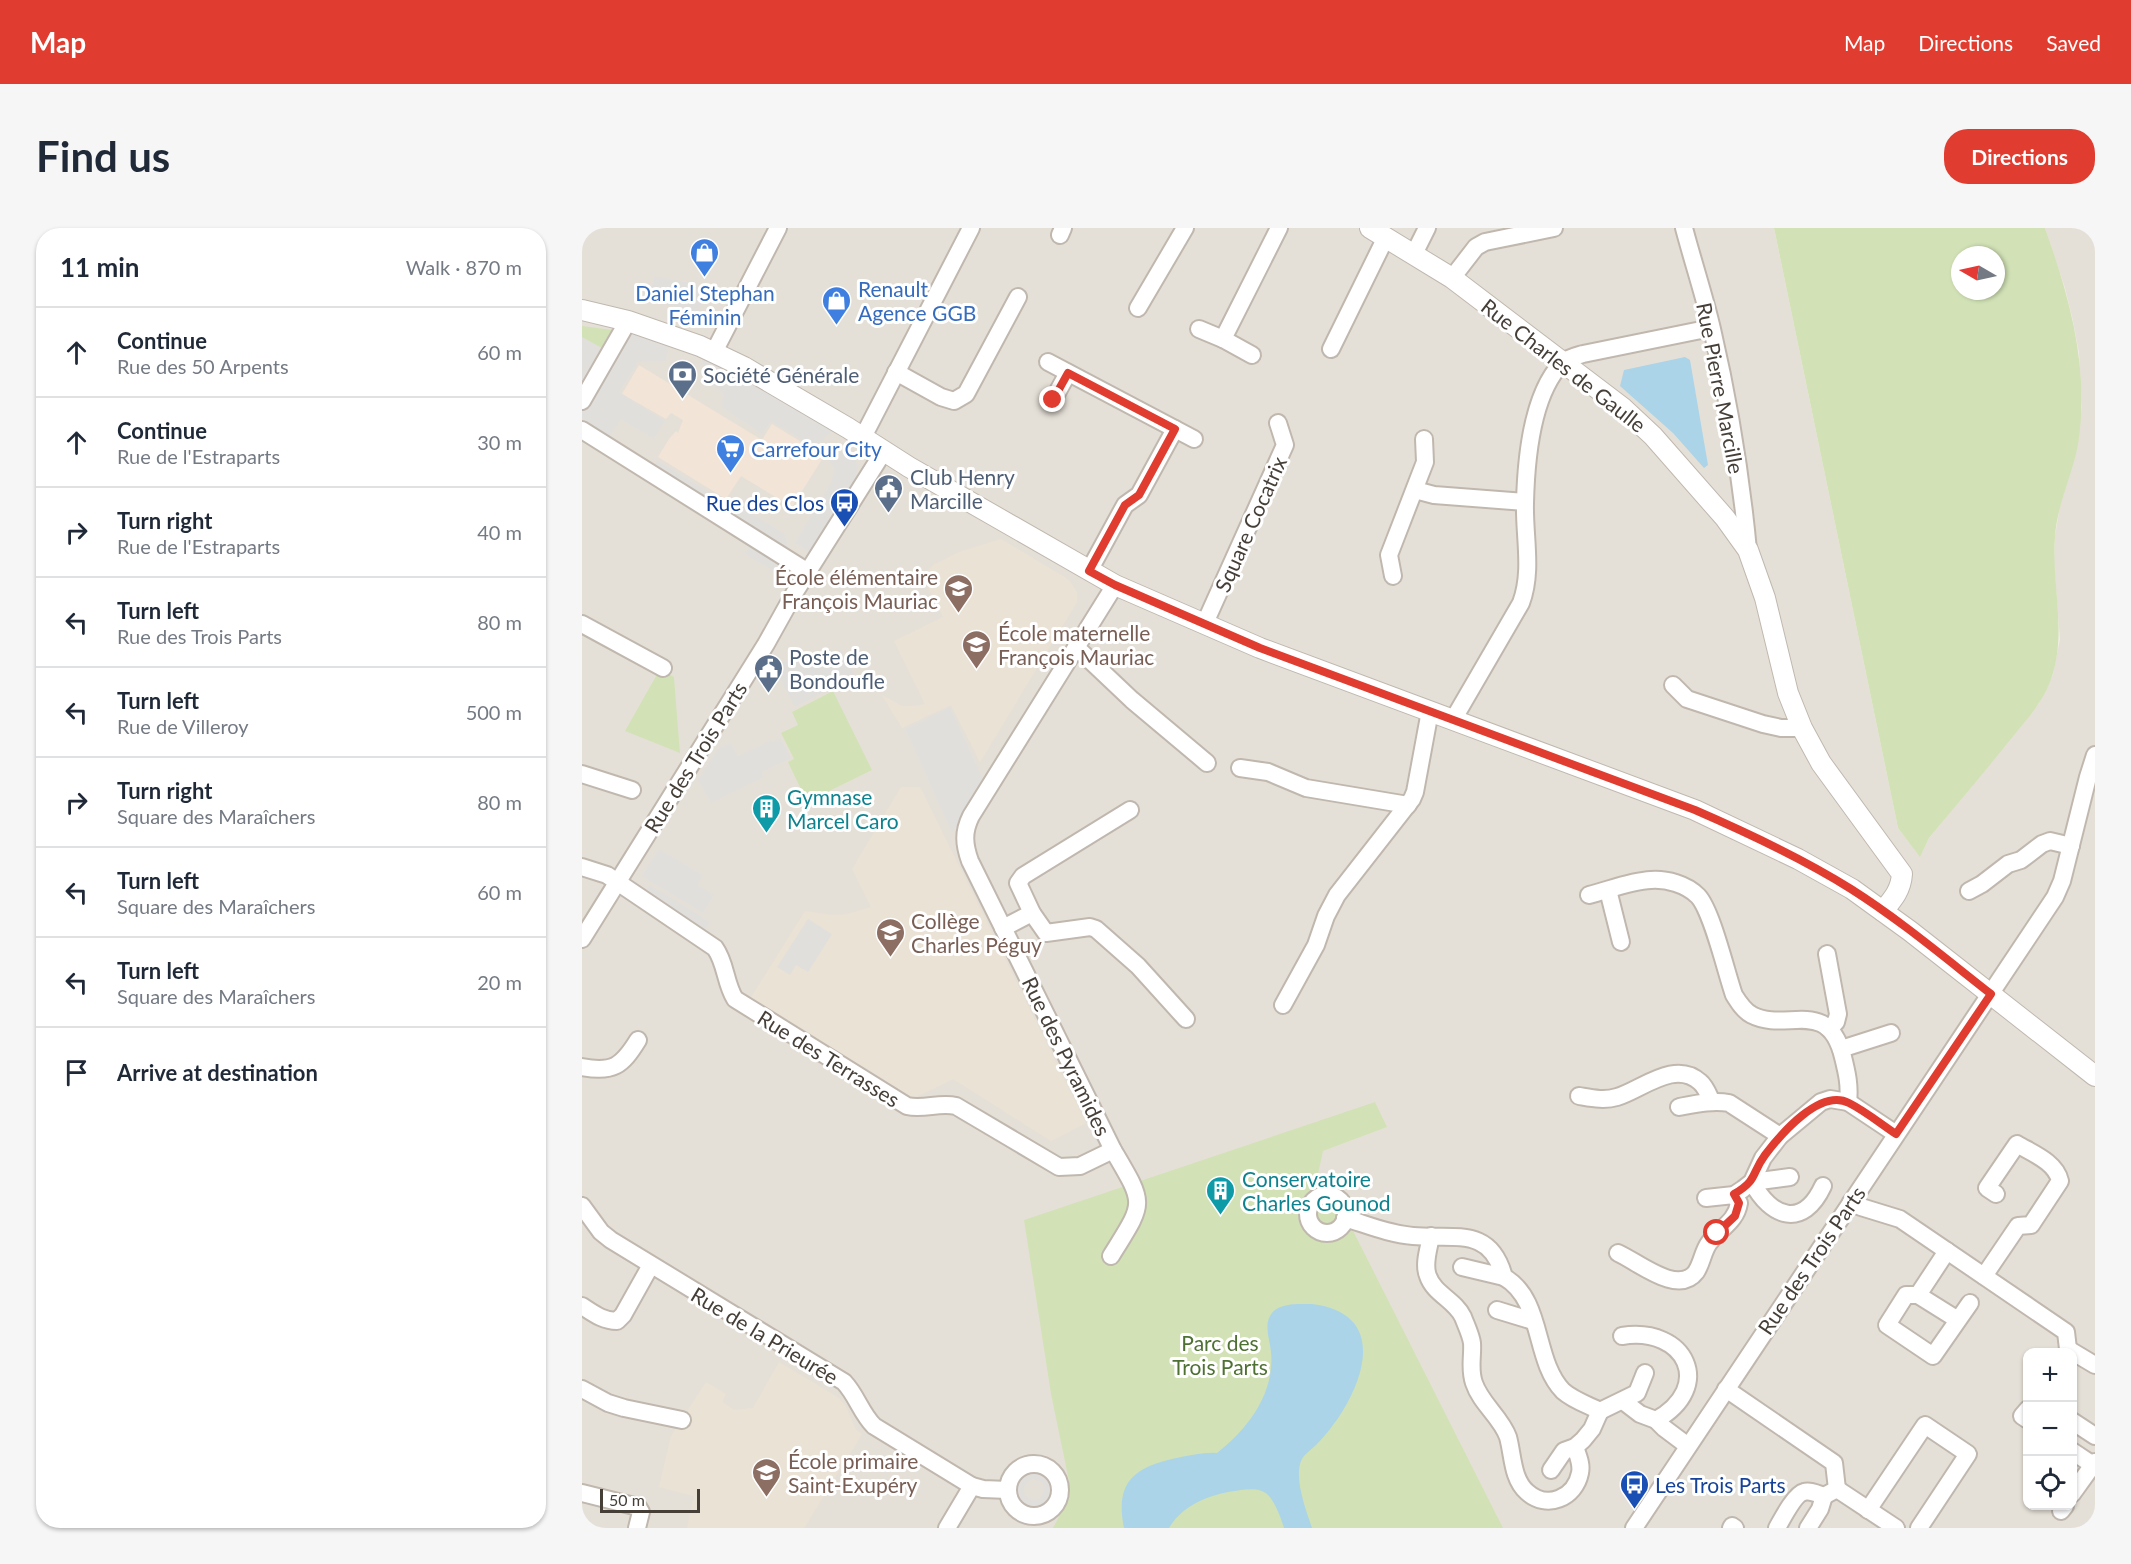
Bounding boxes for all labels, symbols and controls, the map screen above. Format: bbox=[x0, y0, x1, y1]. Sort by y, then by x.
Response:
text: Map bbox=[30, 25, 86, 59]
text: Map bbox=[1844, 30, 1885, 55]
text: Directions bbox=[1918, 30, 2013, 55]
text: Saved bbox=[2046, 30, 2101, 55]
button: Directions bbox=[1944, 129, 2095, 184]
text: Find us bbox=[36, 131, 170, 181]
shop icon: Daniel Stephan Féminin bbox=[689, 237, 721, 279]
north arrow bbox=[1951, 246, 2005, 300]
text: 11 min bbox=[60, 251, 140, 283]
text: Walk · 870 m bbox=[406, 255, 522, 279]
place label: Renault Agence GGB bbox=[858, 276, 976, 325]
place label: Daniel Stephan Féminin bbox=[635, 280, 775, 329]
shop icon: Renault Agence GGB bbox=[821, 284, 853, 326]
street label: Rue Charles de Gaulle bbox=[1477, 293, 1651, 437]
street label: Rue Pierre Marcille bbox=[1692, 300, 1750, 476]
text: Continue bbox=[117, 327, 207, 354]
icon: ahead bbox=[60, 336, 93, 369]
text: 60 m bbox=[477, 340, 522, 364]
text: Rue des 50 Arpents bbox=[117, 354, 289, 378]
bank icon: Société Générale bbox=[666, 358, 698, 400]
place label: Société Générale bbox=[703, 362, 859, 387]
route end bbox=[1039, 386, 1065, 412]
text: Continue bbox=[117, 417, 207, 444]
icon: ahead bbox=[60, 426, 93, 459]
text: 30 m bbox=[477, 430, 522, 454]
supermarket icon: Carrefour City bbox=[714, 432, 746, 474]
place label: Carrefour City bbox=[751, 436, 882, 461]
text: Rue de l'Estraparts bbox=[117, 444, 280, 468]
street label: Square Cocatrix bbox=[1209, 452, 1291, 596]
place label: Club Henry Marcille bbox=[910, 464, 1015, 513]
public building icon: Club Henry Marcille bbox=[873, 472, 905, 514]
bus stop icon: Rue des Clos bbox=[829, 486, 861, 528]
place label: Rue des Clos bbox=[706, 490, 824, 515]
text: Turn right bbox=[117, 507, 212, 534]
icon: right bbox=[60, 516, 93, 549]
text: 40 m bbox=[477, 520, 522, 544]
text: Rue de l'Estraparts bbox=[117, 534, 280, 558]
place label: École élémentaire François Mauriac bbox=[775, 564, 938, 613]
school or university icon: École élémentaire François Mauriac bbox=[943, 572, 975, 614]
text: Turn left bbox=[117, 597, 199, 624]
icon: left bbox=[60, 606, 93, 639]
text: 80 m bbox=[477, 610, 522, 634]
place label: École maternelle François Mauriac bbox=[998, 620, 1154, 669]
text: Rue des Trois Parts bbox=[117, 624, 282, 648]
school or university icon: École maternelle François Mauriac bbox=[961, 628, 993, 670]
place label: Poste de Bondoufle bbox=[789, 644, 885, 693]
public building icon: Poste de Bondoufle bbox=[752, 652, 784, 694]
street label: Rue des Trois Parts bbox=[638, 677, 752, 837]
text: Turn left bbox=[117, 687, 199, 714]
icon: left bbox=[60, 696, 93, 729]
text: 500 m bbox=[466, 700, 522, 724]
text: Rue de Villeroy bbox=[117, 714, 249, 738]
text: Turn right bbox=[117, 777, 212, 804]
place label: Gymnase Marcel Caro bbox=[787, 784, 899, 833]
icon: right bbox=[60, 786, 93, 819]
text: 80 m bbox=[477, 790, 522, 814]
building icon: Gymnase Marcel Caro bbox=[750, 792, 782, 834]
text: Square des Maraîchers bbox=[117, 804, 315, 828]
text: Turn left bbox=[117, 867, 199, 894]
icon: left bbox=[60, 876, 93, 909]
text: 60 m bbox=[477, 880, 522, 904]
text: Square des Maraîchers bbox=[117, 894, 315, 918]
place label: Collège Charles Péguy bbox=[911, 908, 1042, 957]
school or university icon: Collège Charles Péguy bbox=[874, 916, 906, 958]
text: Turn left bbox=[117, 957, 199, 984]
icon: left bbox=[60, 966, 93, 999]
text: 20 m bbox=[477, 970, 522, 994]
street label: Rue des Pyramides bbox=[1018, 972, 1116, 1140]
text: Square des Maraîchers bbox=[117, 984, 315, 1008]
street label: Rue des Terrasses bbox=[753, 1004, 905, 1112]
icon: arrive bbox=[60, 1056, 93, 1089]
text: Arrive at destination bbox=[117, 1059, 318, 1086]
place label: Conservatoire Charles Gounod bbox=[1242, 1166, 1391, 1215]
building icon: Conservatoire Charles Gounod bbox=[1205, 1174, 1237, 1216]
street label: Rue des Trois Parts bbox=[1752, 1181, 1870, 1339]
route start bbox=[1703, 1219, 1729, 1245]
street label: Rue de la Prieurée bbox=[687, 1281, 843, 1389]
park label: Parc des Trois Parts bbox=[1172, 1330, 1268, 1379]
map controls bbox=[2023, 1348, 2077, 1510]
button: + bbox=[2023, 1348, 2077, 1402]
button: − bbox=[2023, 1402, 2077, 1456]
place label: École primaire Saint-Exupéry bbox=[788, 1448, 918, 1497]
school or university icon: École primaire Saint-Exupéry bbox=[751, 1456, 783, 1498]
button: locate bbox=[2023, 1456, 2077, 1510]
bus stop icon: Les Trois Parts bbox=[1618, 1468, 1650, 1510]
place label: Les Trois Parts bbox=[1655, 1472, 1786, 1497]
scale bar bbox=[600, 1486, 700, 1514]
text: 50 m bbox=[609, 1490, 645, 1509]

